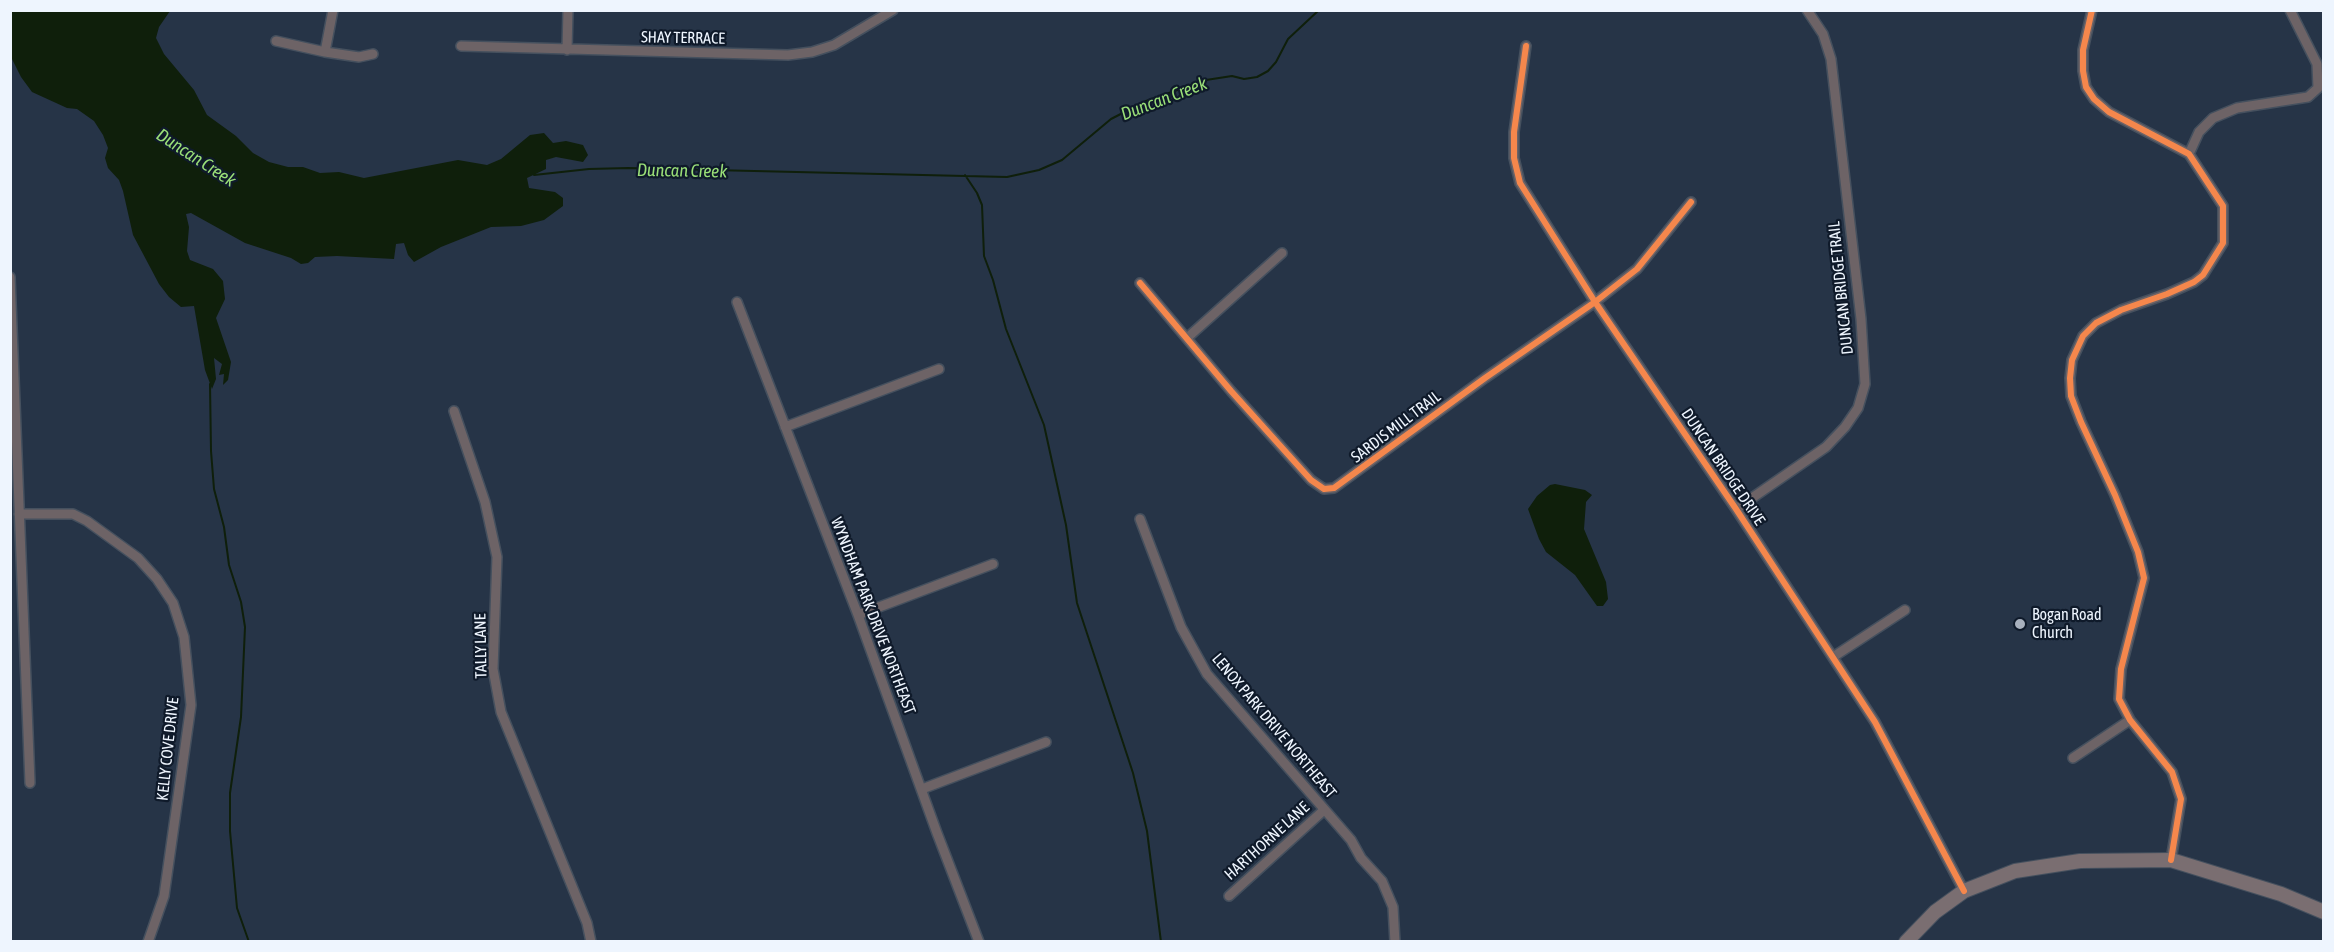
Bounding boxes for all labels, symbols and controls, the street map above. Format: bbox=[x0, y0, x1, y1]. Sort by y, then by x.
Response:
street label: SHAY TERRACE bbox=[641, 28, 725, 48]
water label: Duncan Creek bbox=[1118, 73, 1210, 125]
water label: Duncan Creek bbox=[152, 124, 240, 192]
water label: Duncan Creek bbox=[637, 159, 727, 183]
street label: DUNCAN BRIDGE TRAIL bbox=[1824, 220, 1858, 356]
street label: SARDIS MILL TRAIL bbox=[1347, 387, 1445, 467]
street label: DUNCAN BRIDGE DRIVE bbox=[1677, 405, 1769, 529]
street label: WYNDHAM PARK DRIVE NORTHEAST bbox=[826, 515, 920, 717]
place label: Bogan Road Church bbox=[2032, 605, 2102, 643]
street label: TALLY LANE bbox=[471, 613, 491, 679]
marker: Bogan Road Church bbox=[2013, 617, 2027, 631]
street label: LENOX PARK DRIVE NORTHEAST bbox=[1208, 650, 1340, 802]
street label: KELLY COVE DRIVE bbox=[153, 696, 183, 802]
street label: HARTHORNE LANE bbox=[1221, 798, 1313, 884]

